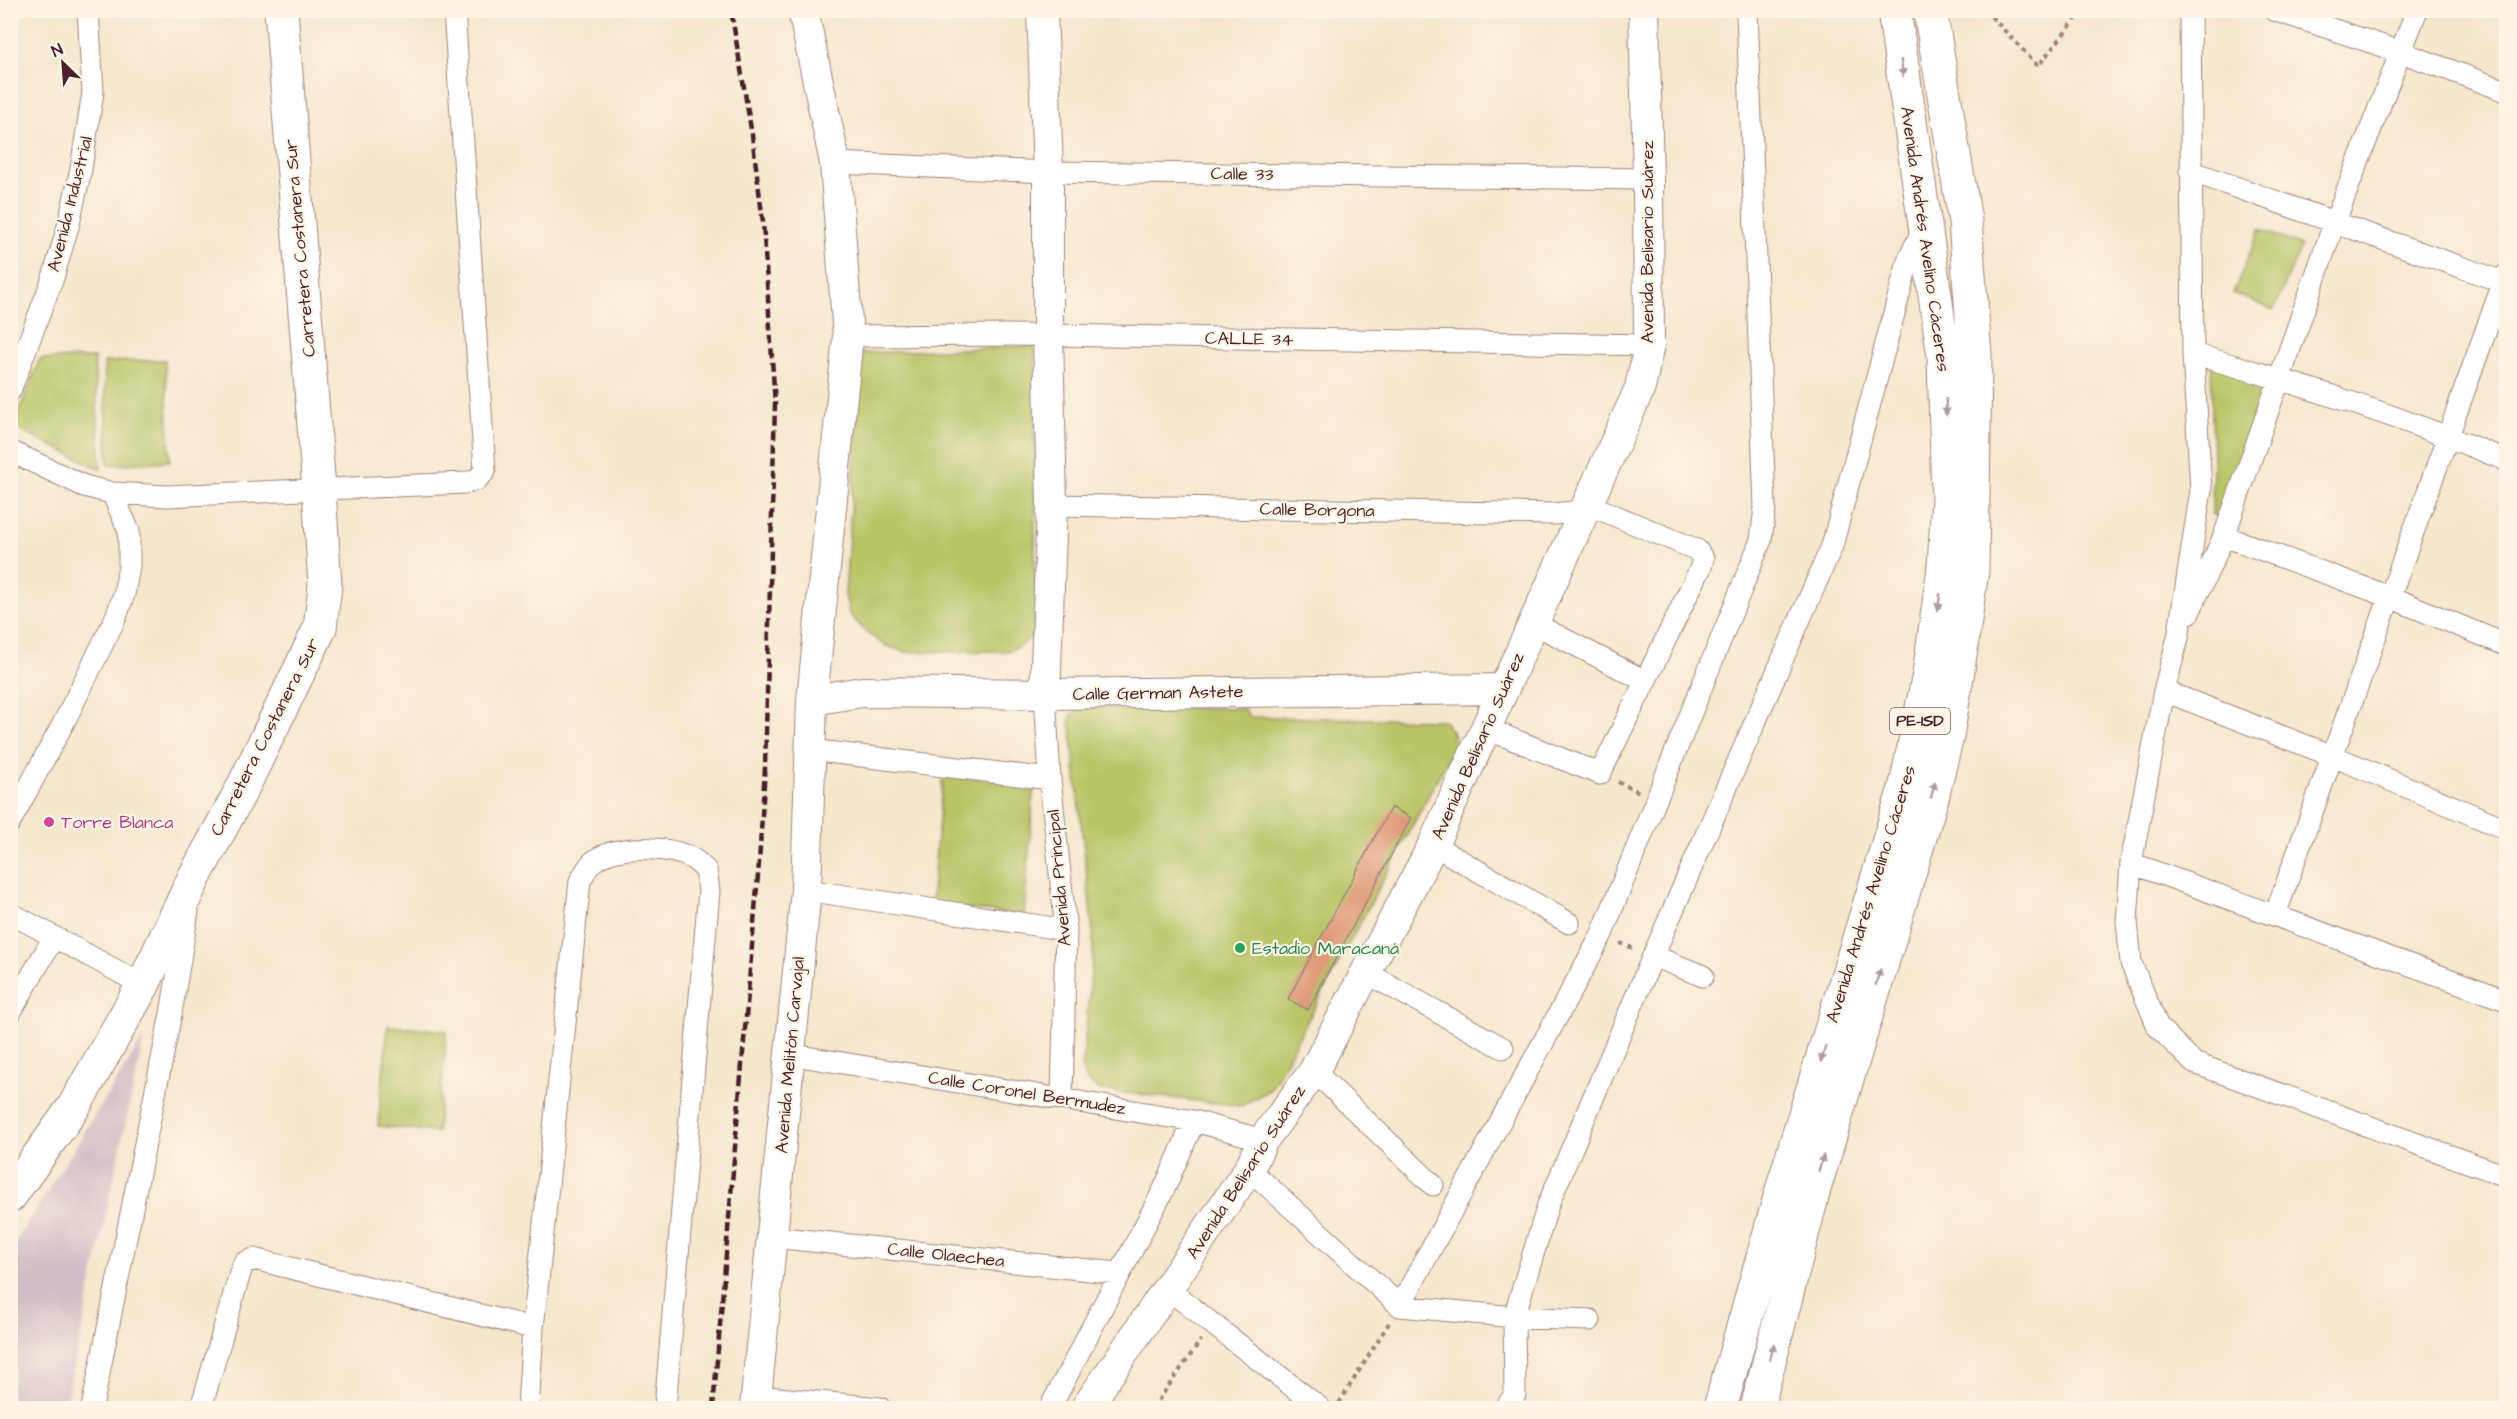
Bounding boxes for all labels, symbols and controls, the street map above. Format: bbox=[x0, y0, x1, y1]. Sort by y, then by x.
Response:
north arrow bbox=[33, 33, 93, 93]
text: N bbox=[48, 38, 66, 62]
one-way arrow bbox=[1897, 59, 1906, 78]
street label: Avenida Andrés Avelino Cáceres bbox=[1894, 105, 1956, 373]
street label: Avenida Industrial bbox=[41, 133, 99, 274]
street label: Carretera Costanera Sur bbox=[278, 138, 322, 358]
street label: Avenida Belisario Suárez bbox=[1635, 141, 1660, 343]
street label: Calle 33 bbox=[1210, 161, 1274, 187]
street label: CALLE 34 bbox=[1205, 326, 1293, 352]
one-way arrow bbox=[1941, 398, 1950, 417]
street label: Calle Borgona bbox=[1259, 496, 1375, 525]
one-way arrow bbox=[1934, 592, 1943, 611]
street label: Carretera Costanera Sur bbox=[204, 634, 326, 840]
street label: Avenida Belisario Suárez bbox=[1425, 648, 1531, 844]
street label: Calle German Astete bbox=[1072, 679, 1244, 707]
road number: PE-1SD bbox=[1890, 708, 1950, 734]
street label: Avenida Andrés Avelino Cáceres bbox=[1820, 762, 1922, 1026]
one-way arrow bbox=[1929, 781, 1939, 799]
street label: Avenida Principal bbox=[1041, 808, 1077, 947]
place label: Torre Blanca bbox=[61, 810, 173, 835]
marker: Torre Blanca bbox=[42, 815, 56, 829]
place label: Estadio Maracaná bbox=[1252, 936, 1399, 961]
marker: Estadio Maracaná bbox=[1233, 941, 1247, 955]
street label: Avenida Melitón Carvajal bbox=[769, 956, 811, 1154]
one-way arrow bbox=[1874, 967, 1883, 985]
one-way arrow bbox=[1818, 1045, 1827, 1063]
street label: Calle Coronel Bermudez bbox=[926, 1065, 1128, 1121]
street label: Avenida Belisario Suárez bbox=[1180, 1080, 1312, 1264]
one-way arrow bbox=[1817, 1154, 1826, 1172]
street label: Calle Olaechea bbox=[886, 1236, 1006, 1274]
one-way arrow bbox=[1768, 1343, 1777, 1361]

